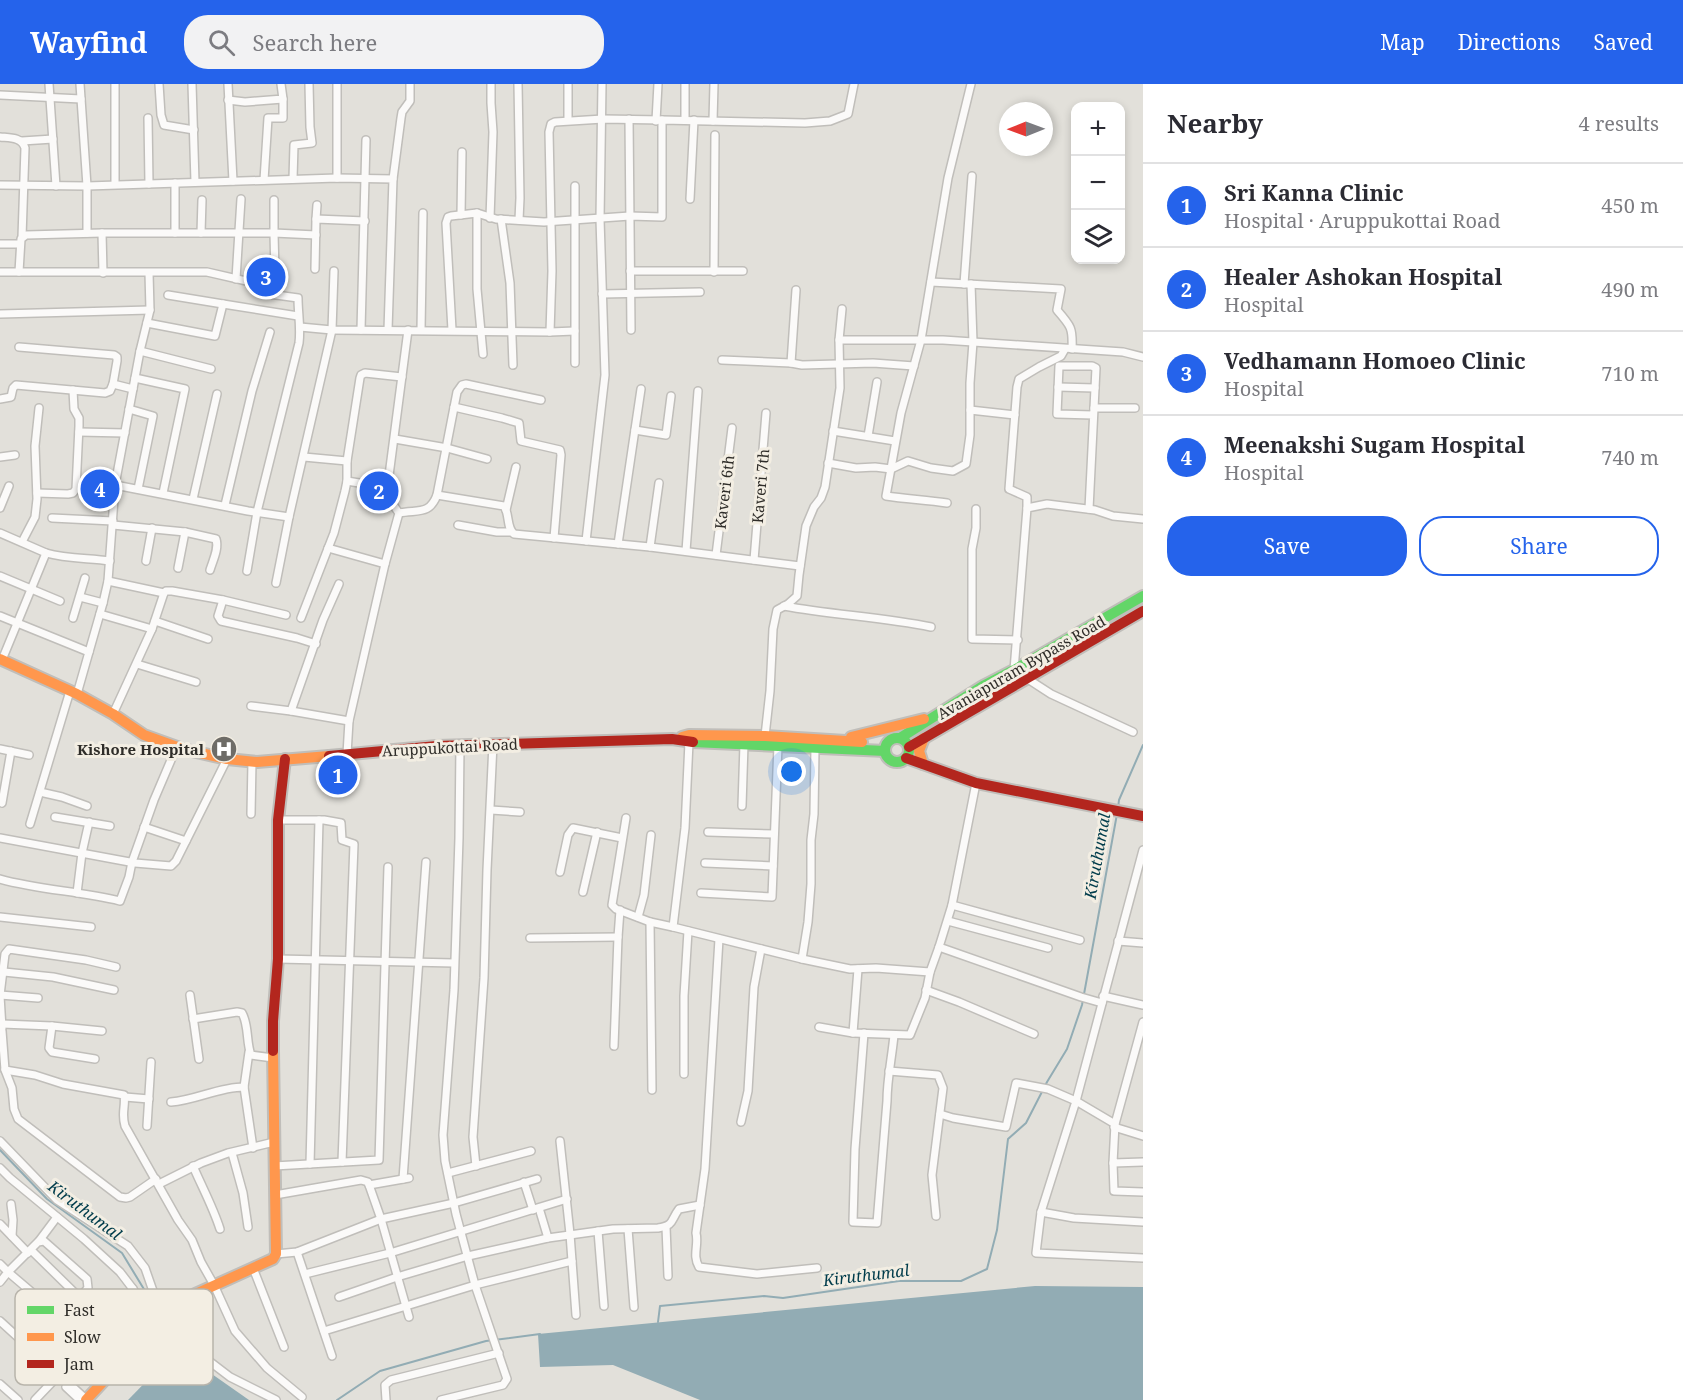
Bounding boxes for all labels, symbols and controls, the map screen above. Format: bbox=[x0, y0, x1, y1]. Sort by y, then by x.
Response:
search box bbox=[184, 15, 604, 69]
text: Wayfind bbox=[30, 23, 148, 61]
icon: search bbox=[205, 26, 238, 59]
text: Search here bbox=[253, 27, 377, 57]
text: Map bbox=[1380, 28, 1425, 56]
text: Directions bbox=[1458, 28, 1560, 56]
text: Saved bbox=[1593, 28, 1653, 56]
north arrow bbox=[999, 102, 1053, 156]
map controls bbox=[1071, 102, 1125, 264]
button: + bbox=[1071, 102, 1125, 156]
text: Nearby bbox=[1167, 105, 1263, 141]
text: 4 results bbox=[1579, 110, 1659, 137]
button: − bbox=[1071, 156, 1125, 210]
text: Sri Kanna Clinic bbox=[1224, 177, 1404, 207]
text: 1 bbox=[1181, 192, 1192, 219]
text: 450 m bbox=[1601, 192, 1659, 219]
text: Hospital · Aruppukottai Road bbox=[1224, 207, 1500, 234]
button: layers bbox=[1071, 210, 1125, 264]
pin: 3 bbox=[246, 254, 286, 300]
text: Healer Ashokan Hospital bbox=[1224, 261, 1502, 291]
text: 2 bbox=[1181, 276, 1192, 303]
text: 490 m bbox=[1601, 276, 1659, 303]
text: Hospital bbox=[1224, 291, 1304, 318]
text: Vedhamann Homoeo Clinic bbox=[1224, 345, 1526, 375]
text: 3 bbox=[1181, 360, 1192, 387]
text: 710 m bbox=[1601, 360, 1659, 387]
text: Hospital bbox=[1224, 375, 1304, 402]
text: Meenakshi Sugam Hospital bbox=[1224, 429, 1525, 459]
text: 4 bbox=[1181, 444, 1192, 471]
text: 740 m bbox=[1601, 444, 1659, 471]
street label: Kaveri 7th bbox=[747, 447, 773, 524]
street label: Kaveri 6th bbox=[710, 453, 739, 530]
text: Hospital bbox=[1224, 459, 1304, 486]
pin: 4 bbox=[80, 466, 120, 512]
pin: 2 bbox=[360, 468, 398, 514]
button: Save bbox=[1167, 516, 1407, 576]
button: Share bbox=[1419, 516, 1659, 576]
street label: Avaniapuram Bypass Road bbox=[933, 611, 1109, 723]
street label: Aruppukottai Road bbox=[382, 733, 518, 761]
hospital icon: Kishore Hospital bbox=[209, 734, 239, 764]
place label: Kishore Hospital bbox=[77, 739, 205, 759]
pin: 1 bbox=[318, 752, 358, 798]
your location bbox=[777, 757, 806, 786]
water label: Kiruthumal bbox=[1078, 811, 1115, 902]
water label: Kiruthumal bbox=[43, 1175, 126, 1245]
water label: Kiruthumal bbox=[821, 1259, 910, 1291]
legend bbox=[15, 1289, 213, 1385]
text: Fast bbox=[64, 1299, 95, 1321]
text: Slow bbox=[64, 1326, 101, 1348]
text: Jam bbox=[63, 1353, 94, 1375]

